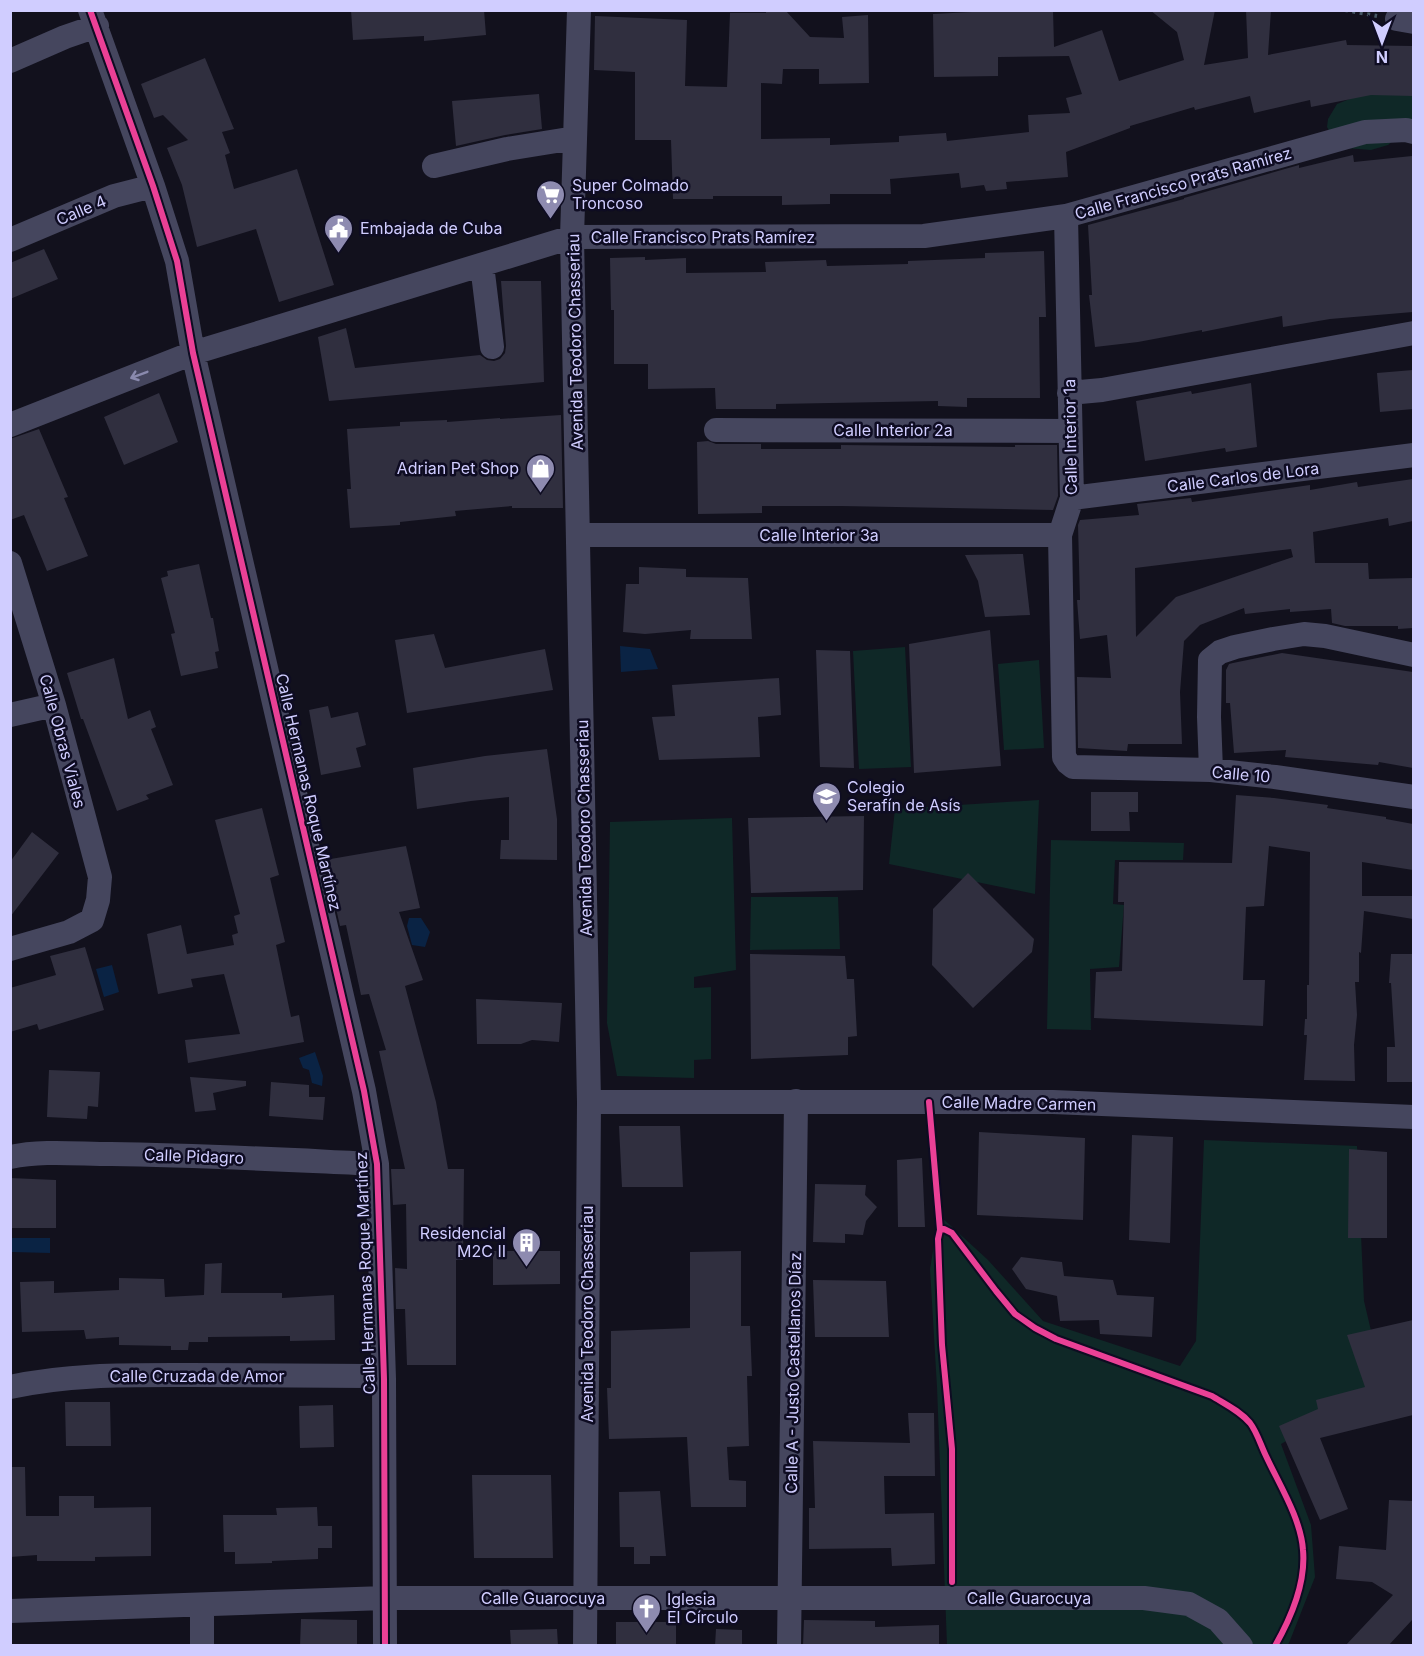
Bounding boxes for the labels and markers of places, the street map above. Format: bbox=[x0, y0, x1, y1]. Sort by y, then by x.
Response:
place label: Super Colmado Troncoso bbox=[572, 175, 689, 213]
supermarket icon: Super Colmado Troncoso bbox=[535, 178, 567, 220]
public building icon: Embajada de Cuba bbox=[323, 212, 355, 254]
place label: Embajada de Cuba bbox=[360, 218, 502, 238]
shop icon: Adrian Pet Shop bbox=[524, 452, 556, 494]
place label: Adrian Pet Shop bbox=[397, 458, 519, 478]
place label: Colegio Serafín de Asís bbox=[847, 777, 961, 815]
school or university icon: Colegio Serafín de Asís bbox=[810, 780, 842, 822]
place label: Residencial M2C II bbox=[420, 1223, 506, 1261]
building icon: Residencial M2C II bbox=[511, 1226, 543, 1268]
place label: Iglesia El Círculo bbox=[667, 1589, 738, 1627]
church icon: Iglesia El Círculo bbox=[630, 1592, 662, 1634]

